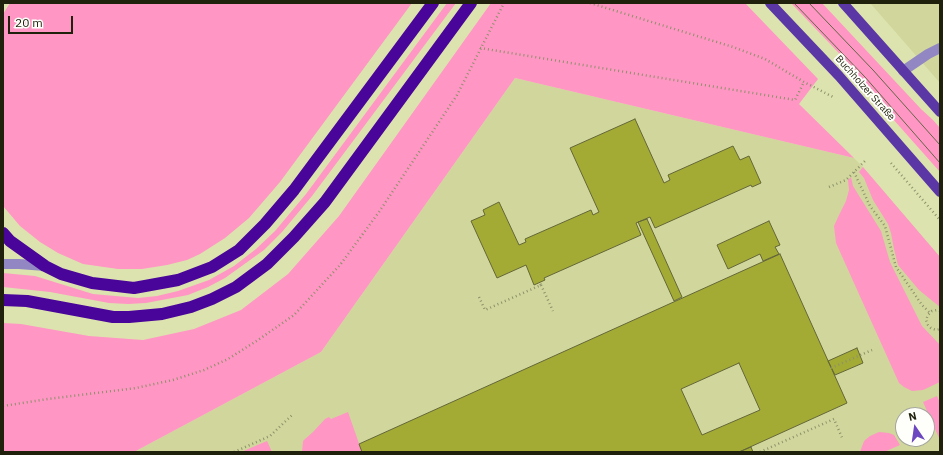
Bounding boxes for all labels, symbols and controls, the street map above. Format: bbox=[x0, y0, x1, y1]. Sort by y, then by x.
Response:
scale bar bbox=[10, 8, 75, 34]
text: 20 m bbox=[15, 15, 43, 30]
street label: Buchholzer Straße bbox=[833, 53, 897, 123]
north arrow bbox=[895, 407, 935, 447]
text: N bbox=[907, 409, 918, 424]

